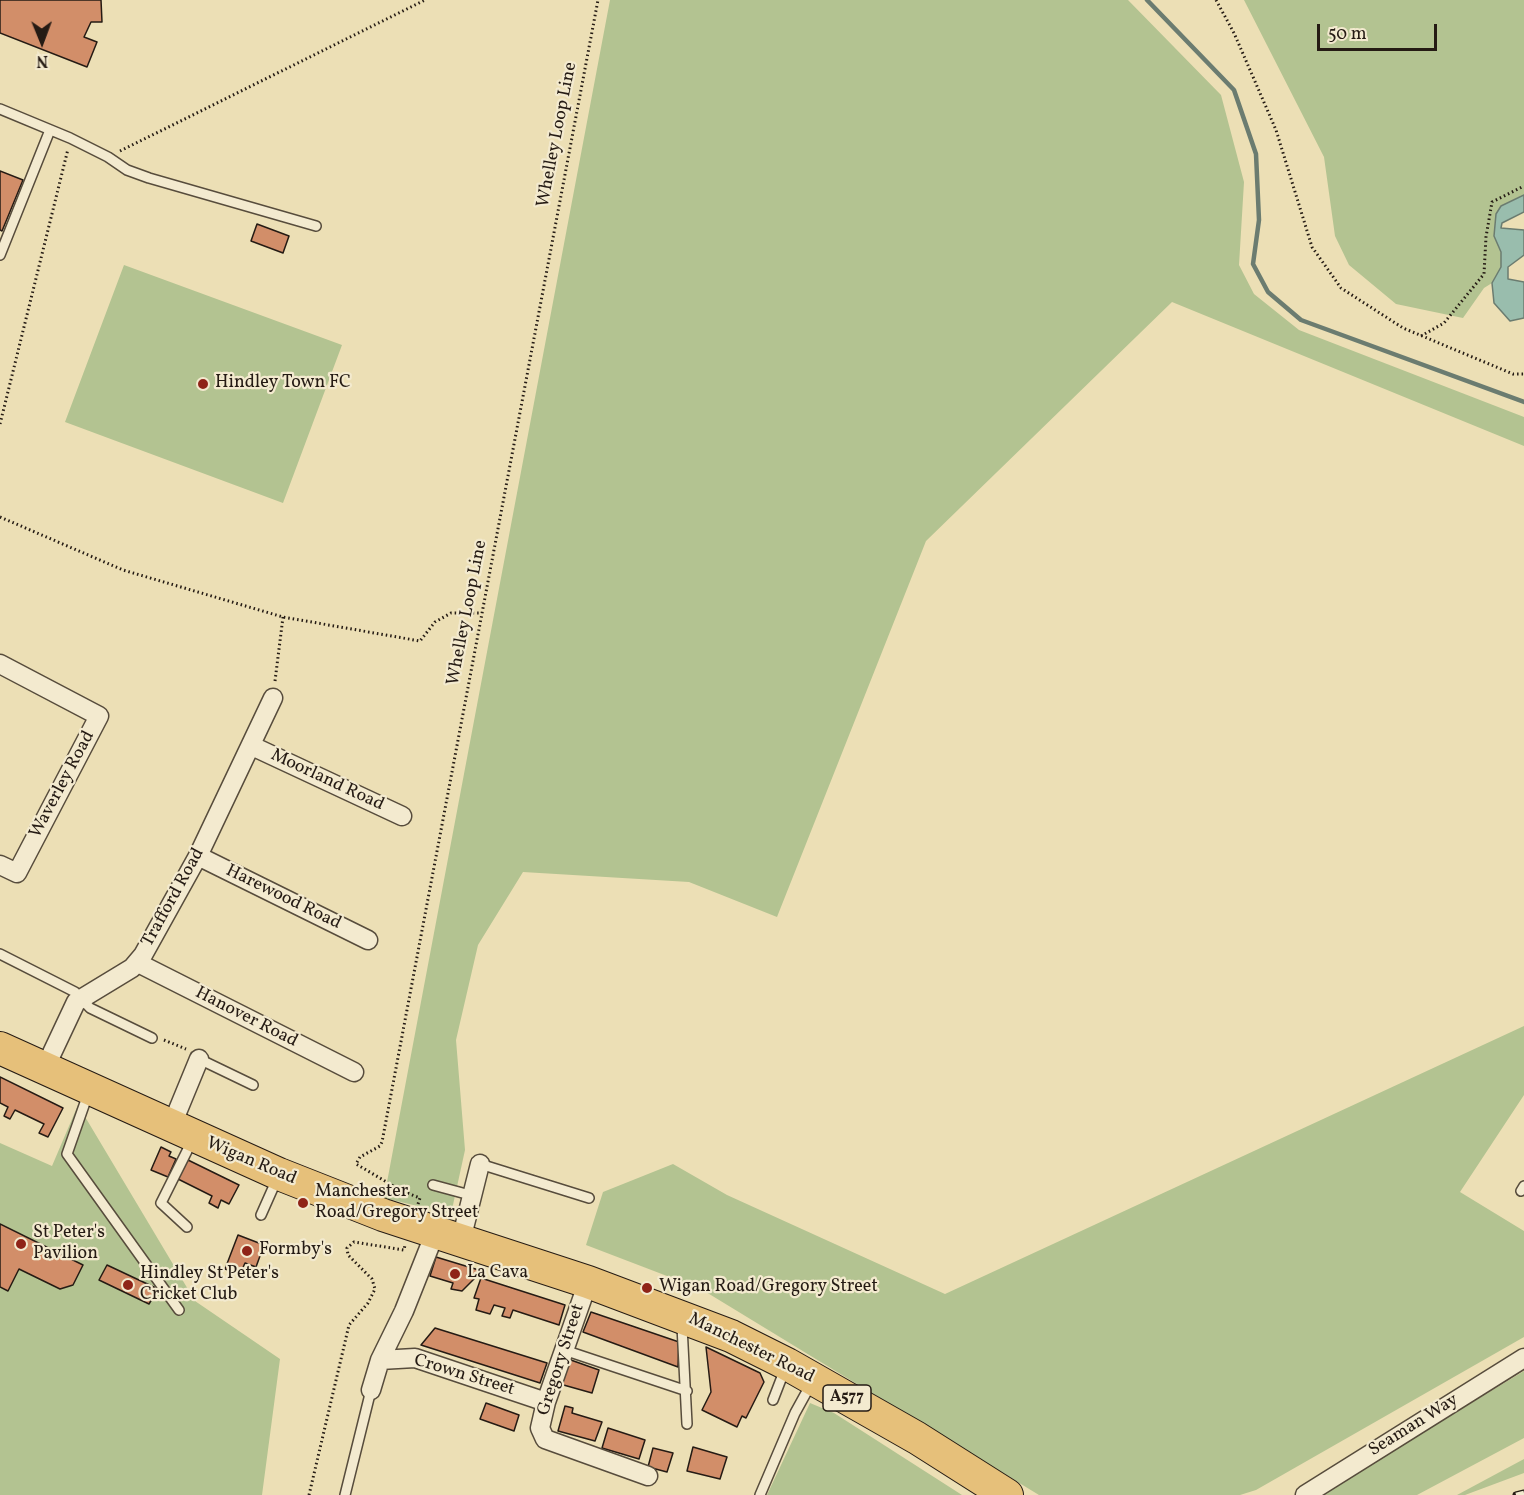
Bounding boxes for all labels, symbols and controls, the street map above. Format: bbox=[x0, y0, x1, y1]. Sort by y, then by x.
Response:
north arrow bbox=[12, 12, 72, 72]
scale bar bbox=[1320, 12, 1440, 50]
text: 50 m bbox=[1328, 22, 1367, 47]
text: N bbox=[36, 49, 48, 71]
street label: Whelley Loop Line bbox=[533, 61, 583, 209]
place label: Hindley Town FC bbox=[215, 373, 351, 395]
marker: Hindley Town FC bbox=[196, 377, 210, 391]
street label: Whelley Loop Line bbox=[443, 539, 493, 687]
street label: Waverley Road bbox=[26, 728, 100, 842]
street label: Moorland Road bbox=[267, 745, 387, 817]
street label: Trafford Road bbox=[138, 845, 210, 951]
street label: Harewood Road bbox=[222, 861, 344, 935]
street label: Hanover Road bbox=[191, 983, 301, 1053]
street label: Wigan Road bbox=[203, 1133, 299, 1191]
place label: Manchester Road/Gregory Street bbox=[315, 1182, 478, 1224]
marker: Manchester Road/Gregory Street bbox=[296, 1196, 310, 1210]
place label: St Peter's Pavilion bbox=[33, 1223, 105, 1266]
marker: St Peter's Pavilion bbox=[14, 1237, 28, 1251]
place label: Formby's bbox=[259, 1240, 332, 1262]
marker: Formby's bbox=[240, 1244, 254, 1258]
place label: La Cava bbox=[467, 1263, 528, 1285]
place label: Hindley St Peter's Cricket Club bbox=[140, 1264, 279, 1306]
marker: La Cava bbox=[448, 1267, 462, 1281]
place label: Wigan Road/Gregory Street bbox=[659, 1277, 878, 1299]
marker: Hindley St Peter's Cricket Club bbox=[121, 1278, 135, 1292]
marker: Wigan Road/Gregory Street bbox=[640, 1281, 654, 1295]
street label: Gregory Street bbox=[534, 1301, 590, 1419]
street label: Manchester Road bbox=[684, 1309, 818, 1389]
street label: Crown Street bbox=[411, 1350, 517, 1402]
road number: A577 bbox=[823, 1385, 871, 1411]
street label: Seaman Way bbox=[1365, 1390, 1463, 1462]

